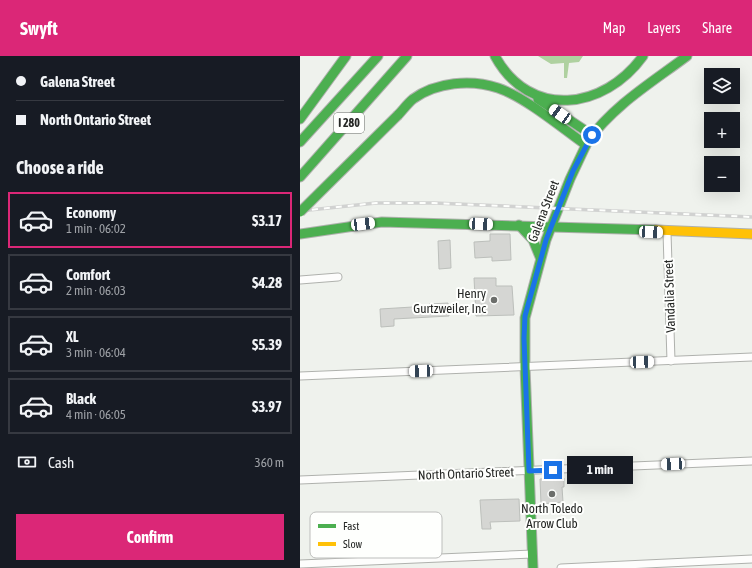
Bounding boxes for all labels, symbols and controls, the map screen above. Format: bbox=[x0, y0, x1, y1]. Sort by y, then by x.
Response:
text: Swyft bbox=[20, 17, 58, 39]
text: Map bbox=[603, 20, 625, 36]
text: Layers bbox=[647, 20, 680, 36]
text: Share bbox=[702, 20, 732, 36]
map controls bbox=[704, 68, 740, 192]
button: layers bbox=[704, 68, 740, 104]
text: Galena Street bbox=[40, 73, 115, 90]
car bbox=[547, 102, 573, 126]
text: North Ontario Street bbox=[40, 111, 151, 128]
button: + bbox=[704, 112, 740, 148]
road number: I 280 bbox=[334, 113, 364, 133]
route start bbox=[583, 126, 601, 144]
button: − bbox=[704, 156, 740, 192]
text: Choose a ride bbox=[16, 157, 104, 178]
street label: Galena Street bbox=[525, 178, 562, 244]
icon: car bbox=[18, 202, 54, 238]
text: Economy bbox=[66, 204, 116, 221]
text: $3.17 bbox=[252, 212, 282, 229]
car bbox=[350, 217, 376, 231]
car bbox=[469, 217, 493, 231]
text: 1 min · 06:02 bbox=[66, 221, 126, 236]
car bbox=[639, 225, 663, 239]
street label: Vandalia Street bbox=[661, 259, 678, 333]
icon: car bbox=[18, 264, 54, 300]
text: Comfort bbox=[66, 266, 110, 283]
text: $4.28 bbox=[252, 274, 282, 291]
text: 2 min · 06:03 bbox=[66, 283, 126, 298]
place label: Henry Gurtzweiler, Inc bbox=[413, 286, 487, 316]
marker: Henry Gurtzweiler, Inc bbox=[489, 295, 499, 305]
icon: car bbox=[18, 326, 54, 362]
text: XL bbox=[66, 328, 79, 345]
text: $5.39 bbox=[252, 336, 282, 353]
text: 3 min · 06:04 bbox=[66, 345, 126, 360]
car bbox=[630, 356, 654, 368]
car bbox=[409, 365, 433, 377]
icon: car bbox=[18, 388, 54, 424]
text: Black bbox=[66, 390, 96, 407]
text: $3.97 bbox=[252, 398, 282, 415]
text: 4 min · 06:05 bbox=[66, 407, 126, 422]
icon: cash bbox=[16, 451, 38, 473]
text: Cash bbox=[48, 454, 74, 471]
text: 360 m bbox=[255, 455, 284, 470]
callout: 1 min bbox=[567, 456, 633, 484]
car bbox=[661, 457, 685, 471]
route end bbox=[544, 461, 562, 479]
text: 1 min bbox=[587, 462, 613, 477]
street label: North Ontario Street bbox=[418, 464, 515, 483]
marker: North Toledo Arrow Club bbox=[547, 489, 557, 499]
place label: North Toledo Arrow Club bbox=[521, 501, 583, 531]
legend bbox=[310, 512, 442, 558]
button: Confirm bbox=[16, 514, 284, 560]
text: Fast bbox=[343, 520, 359, 532]
text: Slow bbox=[343, 538, 362, 550]

